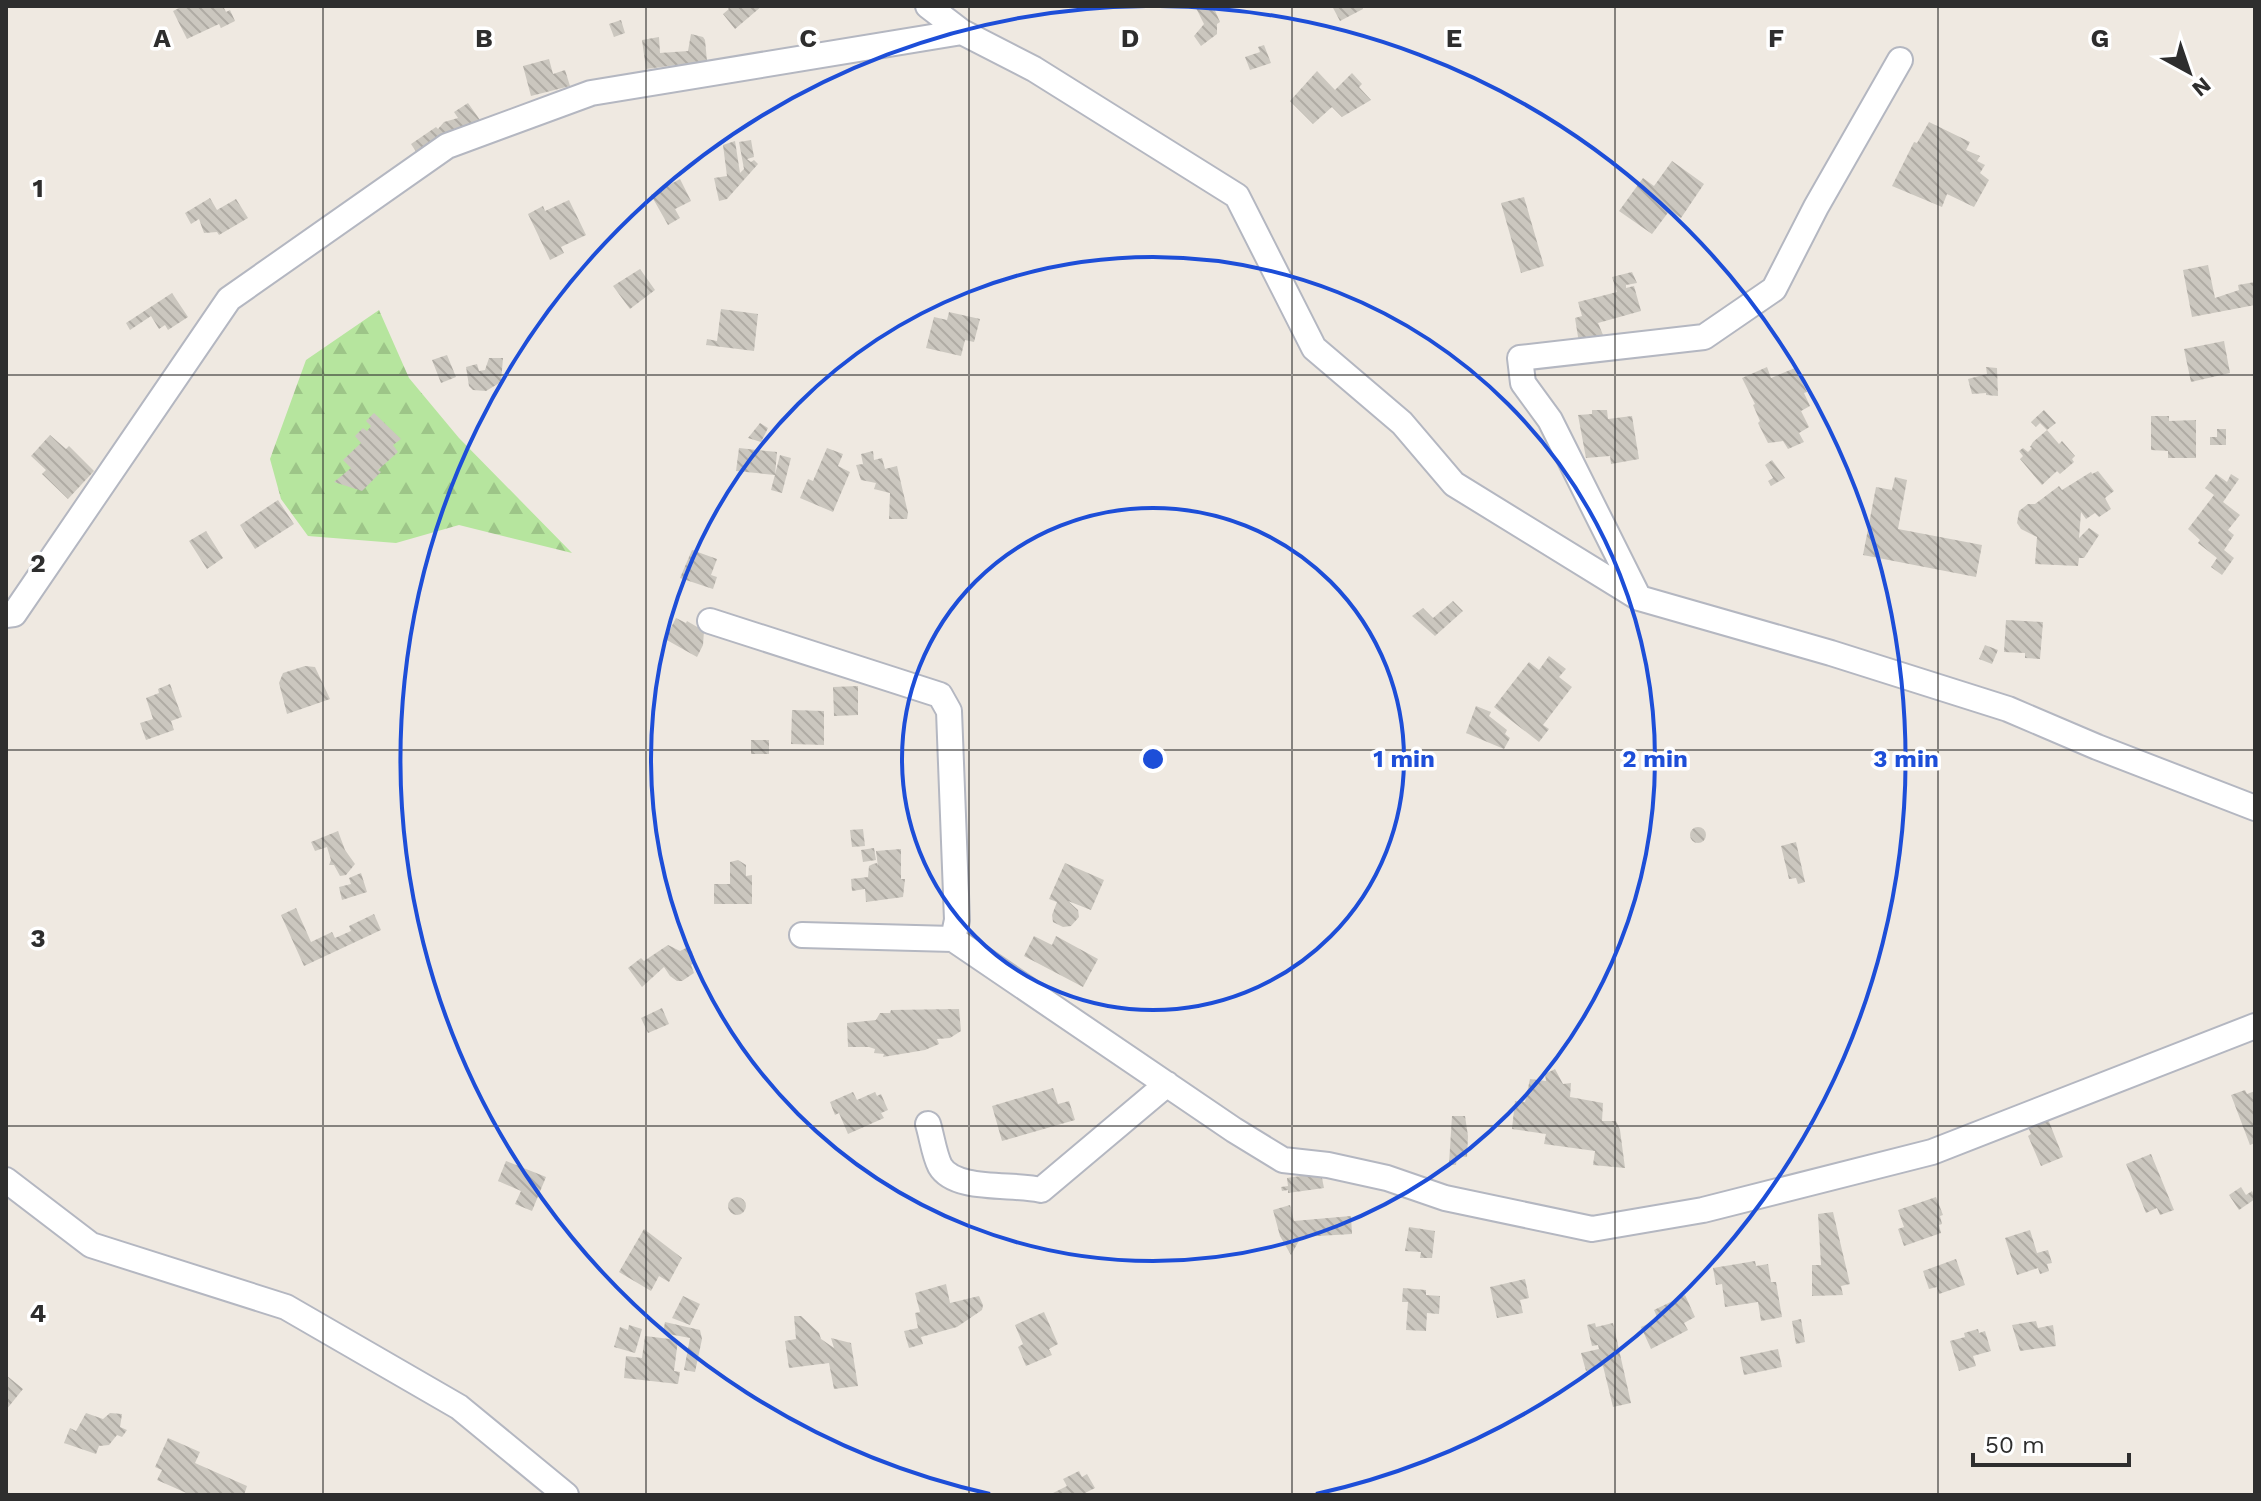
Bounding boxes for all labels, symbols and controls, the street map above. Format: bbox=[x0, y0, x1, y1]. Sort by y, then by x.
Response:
text: A bbox=[153, 23, 171, 53]
text: B bbox=[475, 23, 493, 53]
text: C bbox=[799, 23, 817, 53]
text: D bbox=[1121, 23, 1139, 53]
text: E bbox=[1446, 23, 1462, 53]
text: F bbox=[1768, 23, 1784, 53]
text: G bbox=[2091, 23, 2109, 53]
north arrow bbox=[2149, 32, 2229, 112]
text: N bbox=[2187, 72, 2216, 102]
text: 1 bbox=[32, 173, 44, 203]
text: 2 bbox=[30, 548, 46, 578]
centre of rings bbox=[1139, 745, 1167, 773]
text: 1 min bbox=[1373, 745, 1435, 773]
text: 2 min bbox=[1622, 745, 1688, 773]
text: 3 min bbox=[1873, 745, 1939, 773]
text: 3 bbox=[30, 923, 46, 953]
text: 4 bbox=[30, 1298, 47, 1328]
scale bar bbox=[1973, 1417, 2129, 1467]
text: 50 m bbox=[1985, 1431, 2045, 1459]

